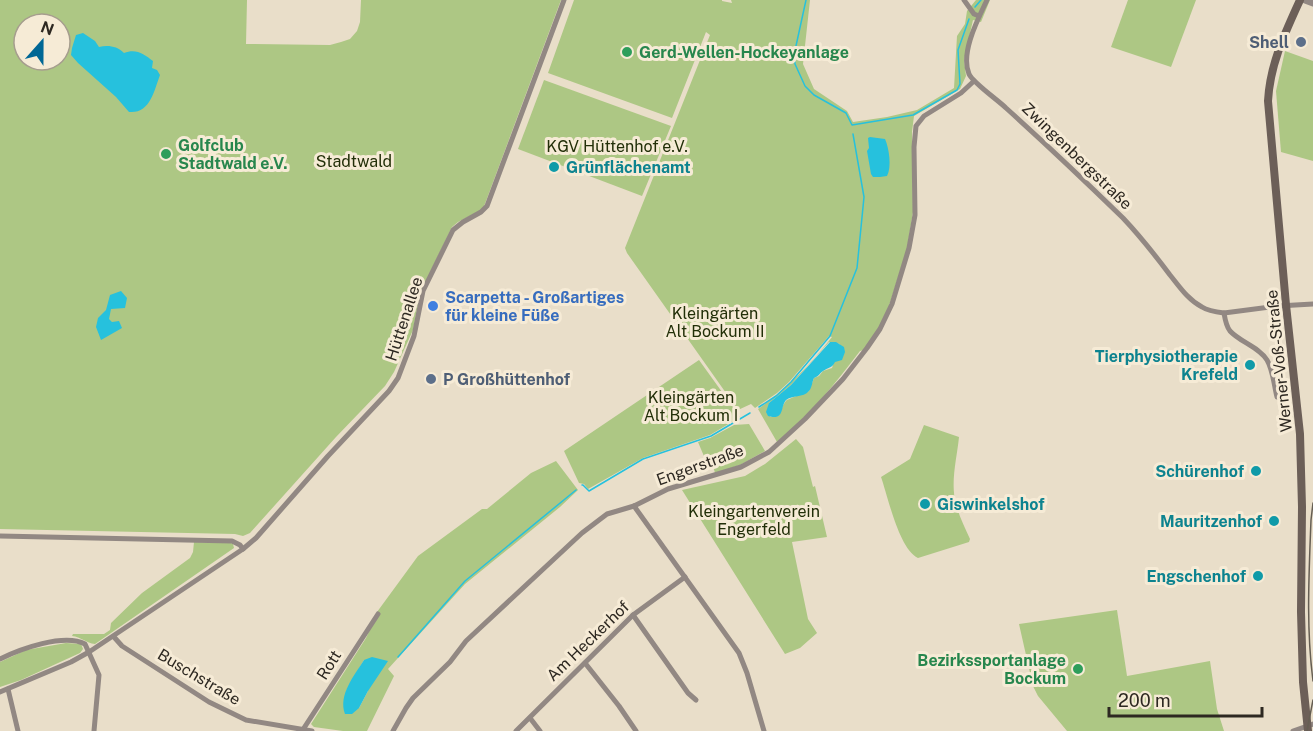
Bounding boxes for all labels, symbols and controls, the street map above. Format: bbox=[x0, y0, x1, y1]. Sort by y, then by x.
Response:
north arrow bbox=[12, 12, 72, 72]
text: N bbox=[38, 17, 56, 40]
place label: Shell bbox=[1249, 33, 1289, 52]
marker: Shell bbox=[1294, 35, 1308, 49]
place label: Gerd-Wellen-Hockeyanlage bbox=[639, 43, 849, 62]
marker: Gerd-Wellen-Hockeyanlage bbox=[620, 45, 634, 59]
street label: Zwingenbergstraße bbox=[1018, 99, 1136, 213]
place label: Golfclub Stadtwald e.V. bbox=[178, 136, 288, 173]
park label: KGV Hüttenhof e.V. bbox=[546, 137, 688, 156]
marker: Golfclub Stadtwald e.V. bbox=[159, 147, 173, 161]
park label: Stadtwald bbox=[316, 152, 392, 171]
place label: Grünflächenamt bbox=[566, 158, 691, 177]
marker: Grünflächenamt bbox=[547, 160, 561, 174]
street label: Hüttenallee bbox=[381, 275, 427, 363]
place label: Scarpetta - Großartiges für kleine Füße bbox=[445, 288, 624, 325]
street label: Werner-Voß-Straße bbox=[1262, 289, 1296, 433]
marker: Scarpetta - Großartiges für kleine Füße bbox=[426, 299, 440, 313]
park label: Kleingärten Alt Bockum II bbox=[665, 304, 765, 341]
place label: Tierphysiotherapie Krefeld bbox=[1095, 347, 1238, 384]
marker: Tierphysiotherapie Krefeld bbox=[1243, 358, 1257, 372]
place label: P Großhüttenhof bbox=[443, 370, 571, 389]
marker: P Großhüttenhof bbox=[424, 372, 438, 386]
park label: Kleingärten Alt Bockum I bbox=[644, 388, 738, 425]
street label: Engerstraße bbox=[654, 440, 746, 490]
place label: Schürenhof bbox=[1155, 462, 1245, 481]
marker: Schürenhof bbox=[1249, 464, 1263, 478]
place label: Giswinkelshof bbox=[937, 495, 1045, 514]
marker: Giswinkelshof bbox=[918, 497, 932, 511]
park label: Kleingartenverein Engerfeld bbox=[688, 502, 820, 539]
place label: Mauritzenhof bbox=[1160, 512, 1263, 531]
marker: Mauritzenhof bbox=[1267, 514, 1281, 528]
place label: Engschenhof bbox=[1146, 567, 1247, 586]
marker: Engschenhof bbox=[1251, 569, 1265, 583]
street label: Am Heckerhof bbox=[543, 597, 633, 685]
street label: Buschstraße bbox=[154, 645, 244, 709]
street label: Rott bbox=[313, 647, 345, 683]
place label: Bezirkssportanlage Bockum bbox=[917, 651, 1066, 688]
marker: Bezirkssportanlage Bockum bbox=[1071, 662, 1085, 676]
scale bar bbox=[1109, 680, 1262, 718]
text: 200 m bbox=[1118, 690, 1171, 711]

